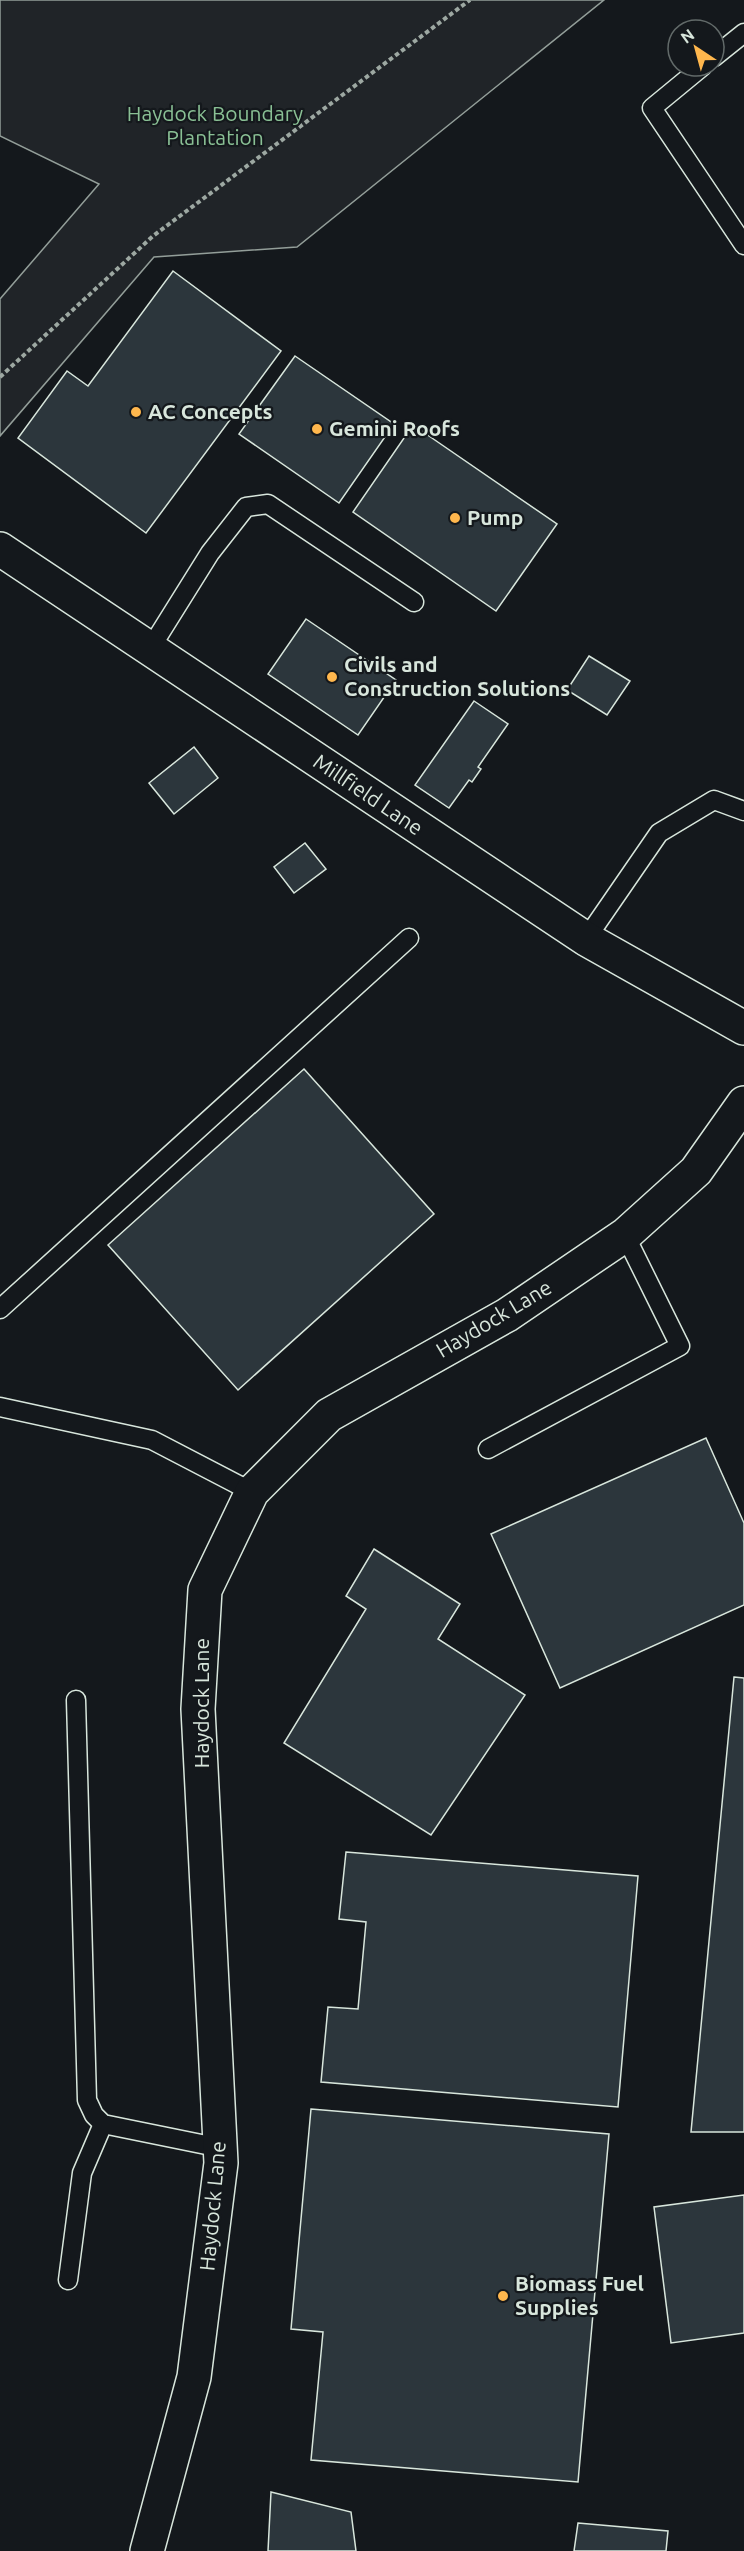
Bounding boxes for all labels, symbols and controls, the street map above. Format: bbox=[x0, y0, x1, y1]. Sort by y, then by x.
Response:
north arrow bbox=[666, 18, 726, 78]
text: N bbox=[677, 25, 697, 47]
park label: Haydock Boundary Plantation bbox=[127, 101, 303, 149]
place label: AC Concepts bbox=[148, 399, 272, 423]
marker: AC Concepts bbox=[129, 405, 143, 419]
place label: Gemini Roofs bbox=[329, 416, 460, 440]
marker: Gemini Roofs bbox=[310, 422, 324, 436]
place label: Pump bbox=[467, 505, 523, 529]
marker: Pump bbox=[448, 511, 462, 525]
place label: Civils and Construction Solutions bbox=[344, 652, 570, 700]
marker: Civils and Construction Solutions bbox=[325, 670, 339, 684]
street label: Millfield Lane bbox=[309, 749, 428, 840]
street label: Haydock Lane bbox=[431, 1274, 556, 1362]
street label: Haydock Lane bbox=[189, 1638, 213, 1768]
street label: Haydock Lane bbox=[194, 2140, 230, 2272]
place label: Biomass Fuel Supplies bbox=[515, 2271, 644, 2319]
marker: Biomass Fuel Supplies bbox=[496, 2289, 510, 2303]

